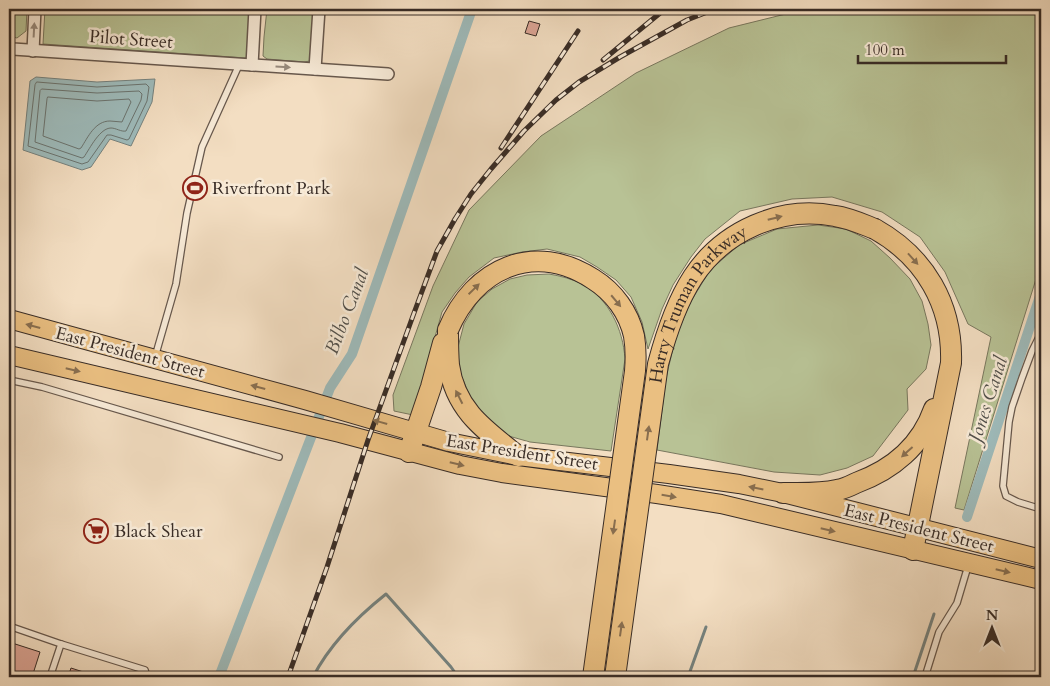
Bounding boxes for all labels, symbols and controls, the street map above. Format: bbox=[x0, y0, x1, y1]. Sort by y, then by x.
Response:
one-way arrow bbox=[31, 22, 39, 38]
street label: Pilot Street bbox=[88, 24, 174, 55]
scale bar bbox=[858, 32, 1005, 64]
text: 100 m bbox=[865, 40, 905, 60]
one-way arrow bbox=[276, 64, 292, 72]
sports icon: Riverfront Park bbox=[182, 175, 208, 201]
place label: Riverfront Park bbox=[212, 176, 331, 201]
one-way arrow bbox=[768, 214, 783, 222]
street label: Harry Truman Parkway bbox=[643, 219, 752, 385]
one-way arrow bbox=[907, 252, 919, 264]
water label: Bilbo Canal bbox=[319, 264, 376, 358]
one-way arrow bbox=[468, 283, 480, 295]
one-way arrow bbox=[611, 294, 622, 307]
street label: East President Street bbox=[52, 321, 208, 385]
one-way arrow bbox=[26, 322, 41, 330]
water label: Jones Canal bbox=[961, 352, 1014, 449]
one-way arrow bbox=[66, 366, 81, 374]
one-way arrow bbox=[250, 383, 265, 391]
one-way arrow bbox=[455, 390, 463, 405]
one-way arrow bbox=[373, 418, 388, 426]
one-way arrow bbox=[644, 425, 652, 441]
street label: East President Street bbox=[444, 428, 600, 477]
one-way arrow bbox=[901, 446, 913, 458]
one-way arrow bbox=[449, 460, 464, 468]
one-way arrow bbox=[748, 483, 764, 491]
one-way arrow bbox=[661, 492, 677, 500]
street label: East President Street bbox=[841, 498, 997, 559]
supermarket icon: Black Shear bbox=[83, 518, 109, 544]
place label: Black Shear bbox=[114, 519, 203, 544]
one-way arrow bbox=[609, 519, 617, 535]
one-way arrow bbox=[820, 526, 835, 534]
one-way arrow bbox=[996, 567, 1011, 575]
north arrow bbox=[968, 604, 1018, 654]
text: N bbox=[986, 606, 998, 625]
one-way arrow bbox=[617, 621, 625, 637]

